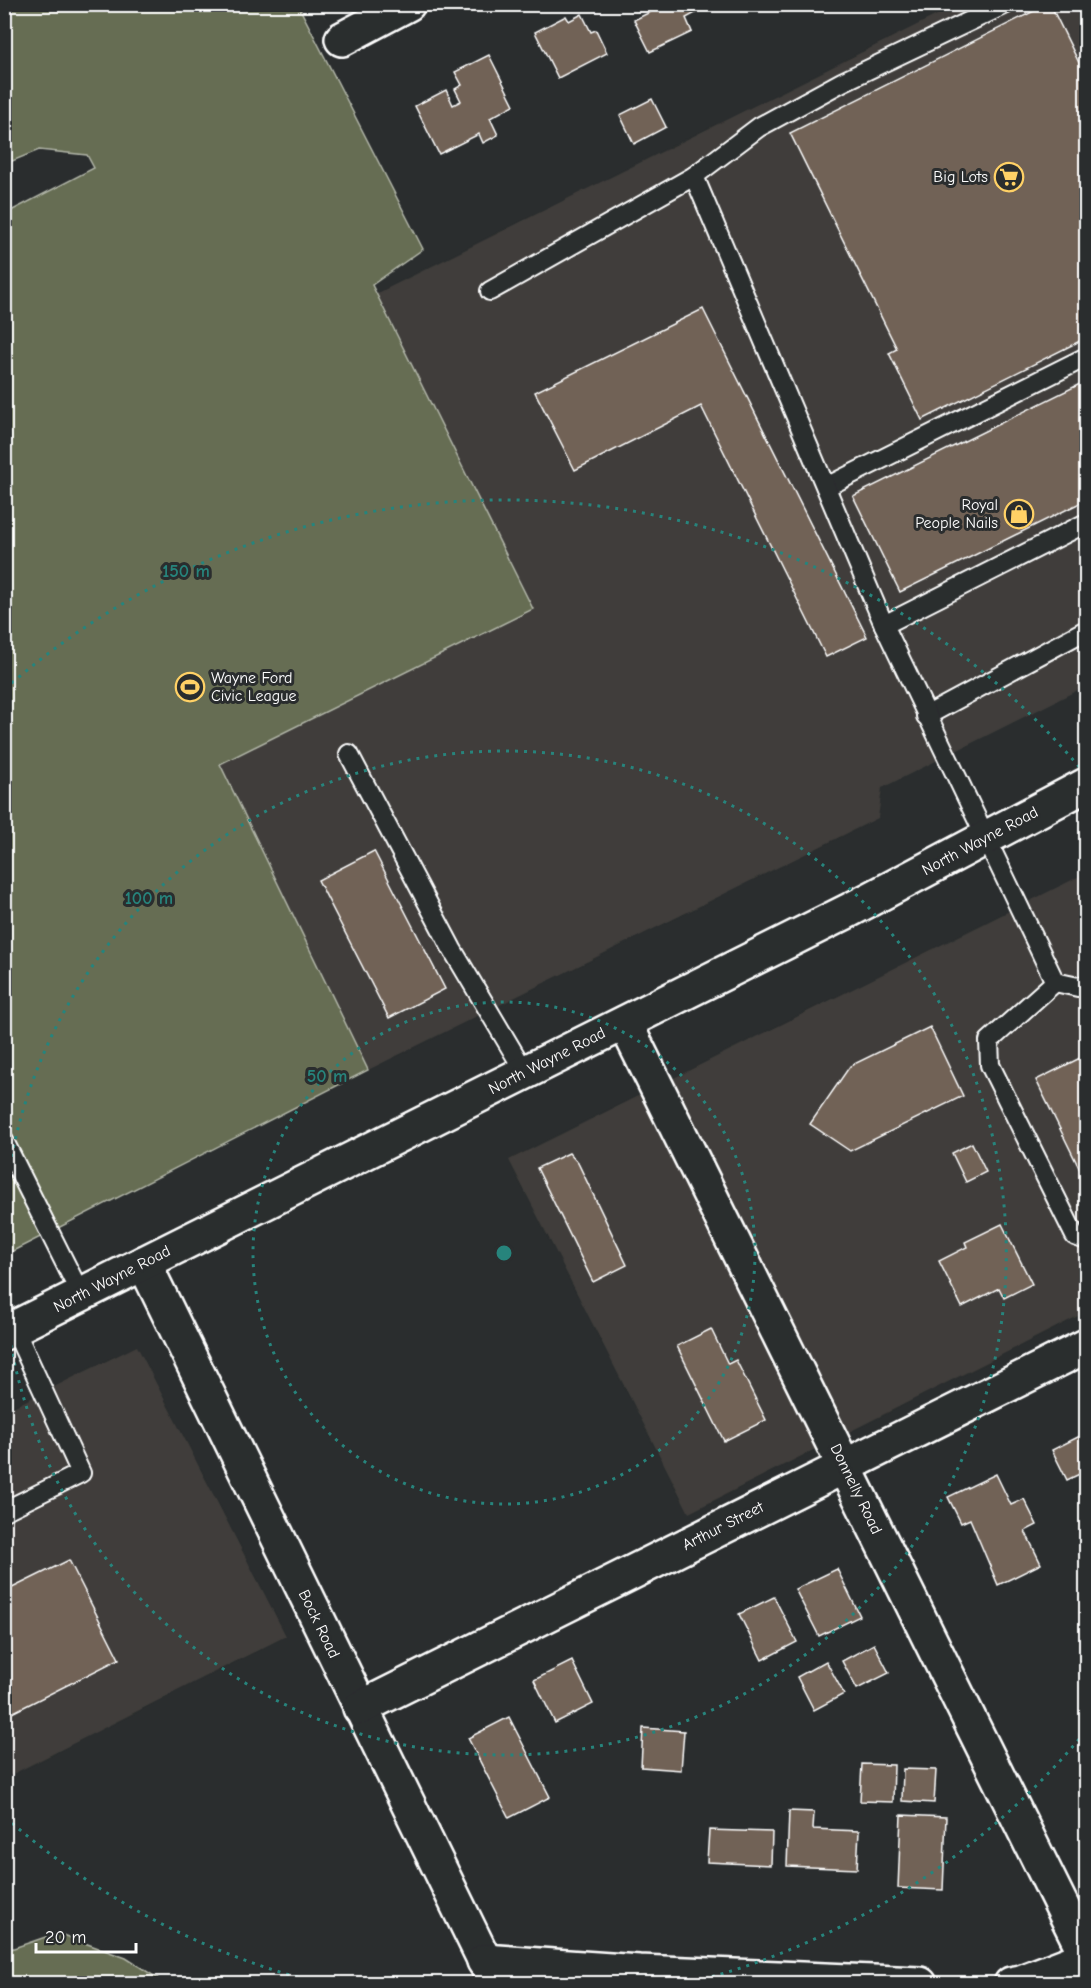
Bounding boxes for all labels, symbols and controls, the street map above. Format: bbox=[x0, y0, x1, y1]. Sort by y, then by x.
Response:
supermarket icon: Big Lots bbox=[993, 161, 1025, 193]
place label: Big Lots bbox=[933, 168, 988, 186]
place label: Royal People Nails bbox=[915, 496, 998, 532]
shop icon: Royal People Nails bbox=[1003, 498, 1035, 530]
text: 150 m bbox=[162, 561, 210, 582]
place label: Wayne Ford Civic League bbox=[211, 669, 297, 705]
sports icon: Wayne Ford Civic League bbox=[174, 671, 206, 703]
street label: North Wayne Road bbox=[919, 803, 1041, 879]
text: 100 m bbox=[125, 888, 173, 909]
street label: North Wayne Road bbox=[486, 1024, 608, 1098]
text: 50 m bbox=[307, 1066, 347, 1087]
street label: North Wayne Road bbox=[51, 1242, 173, 1316]
centre of rings bbox=[494, 1243, 514, 1263]
street label: Donnelly Road bbox=[826, 1441, 886, 1537]
street label: Arthur Street bbox=[679, 1498, 767, 1554]
street label: Bock Road bbox=[295, 1587, 343, 1661]
scale bar bbox=[36, 1916, 136, 1954]
text: 20 m bbox=[45, 1927, 86, 1948]

